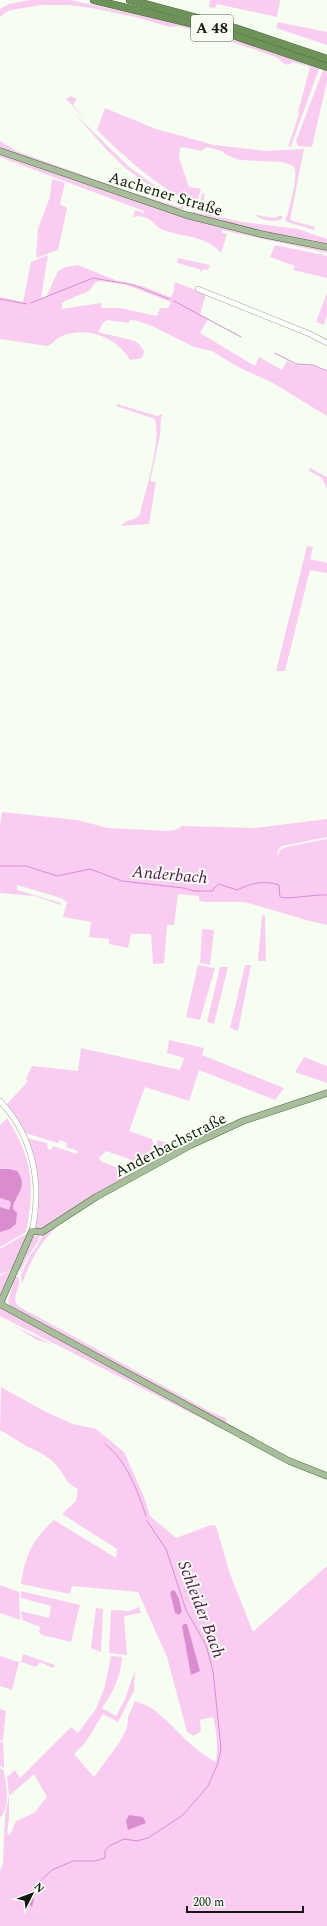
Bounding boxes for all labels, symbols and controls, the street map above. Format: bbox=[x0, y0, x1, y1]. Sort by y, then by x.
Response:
road number: A 48 bbox=[191, 15, 233, 41]
street label: Aachener Straße bbox=[106, 165, 226, 223]
water label: Anderbach bbox=[130, 859, 209, 891]
street label: Anderbachstraße bbox=[110, 1106, 230, 1183]
water label: Schleider Bach bbox=[171, 1557, 232, 1662]
north arrow bbox=[12, 1874, 52, 1914]
text: N bbox=[30, 1879, 48, 1897]
scale bar bbox=[187, 1888, 303, 1914]
text: 200 m bbox=[193, 1893, 224, 1912]

